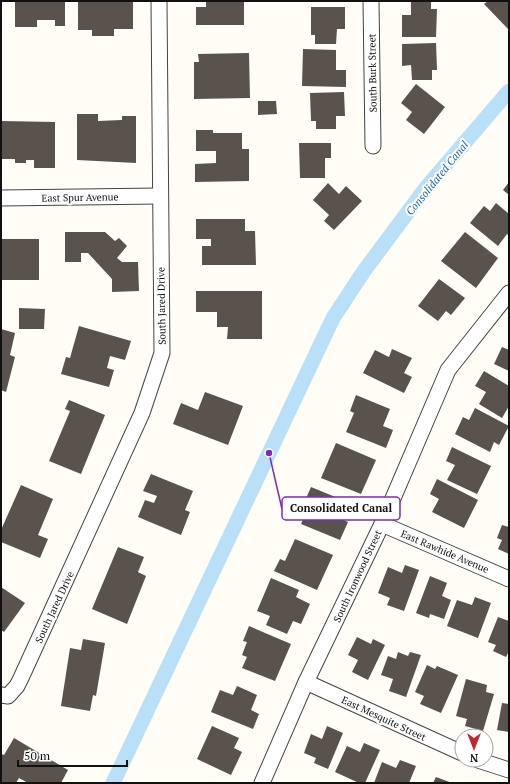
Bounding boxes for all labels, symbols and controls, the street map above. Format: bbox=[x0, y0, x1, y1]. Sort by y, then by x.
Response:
street label: South Burk Street bbox=[365, 33, 380, 112]
water label: Consolidated Canal bbox=[403, 138, 471, 218]
street label: East Spur Avenue bbox=[41, 190, 119, 205]
street label: South Jared Drive bbox=[154, 267, 169, 345]
callout: Consolidated Canal bbox=[282, 497, 400, 520]
text: Consolidated Canal bbox=[290, 501, 392, 515]
street label: East Rawhide Avenue bbox=[399, 527, 491, 576]
street label: South Ironwood Street bbox=[330, 528, 385, 624]
street label: South Jared Drive bbox=[32, 569, 77, 645]
street label: East Mesquite Street bbox=[340, 693, 428, 744]
north arrow bbox=[454, 728, 494, 768]
scale bar bbox=[18, 742, 127, 768]
text: 50 m bbox=[24, 748, 51, 763]
text: N bbox=[469, 751, 478, 765]

